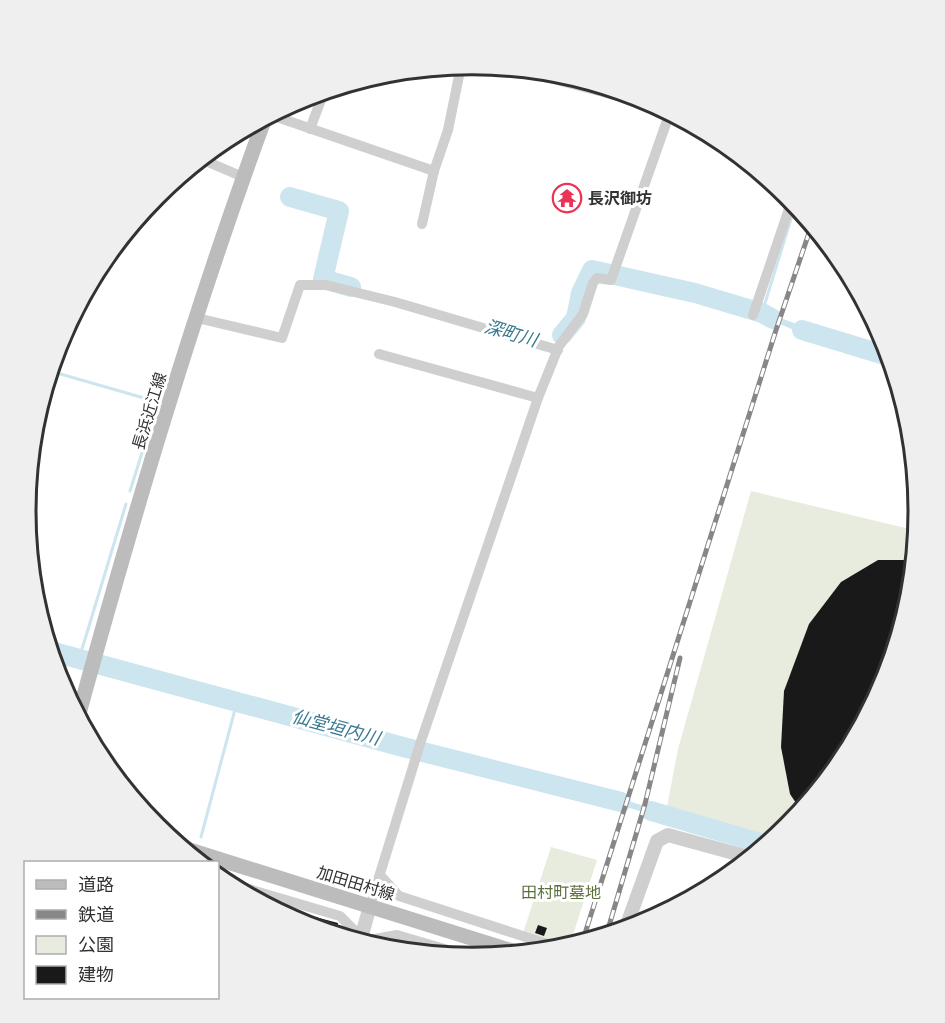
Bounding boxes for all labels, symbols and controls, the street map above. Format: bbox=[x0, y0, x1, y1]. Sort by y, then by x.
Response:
temple icon: 長沢御坊 bbox=[551, 182, 583, 214]
place label: 長沢御坊 bbox=[588, 186, 652, 210]
water label: 深町川 bbox=[481, 313, 543, 354]
street label: 長浜近江線 bbox=[126, 369, 172, 453]
water label: 仙堂垣内川 bbox=[289, 702, 385, 752]
street label: 加田田村線 bbox=[314, 860, 398, 906]
legend bbox=[24, 861, 219, 999]
text: 道路 bbox=[78, 871, 114, 898]
park label: 田村町墓地 bbox=[521, 880, 601, 904]
text: 鉄道 bbox=[78, 901, 114, 928]
text: 公園 bbox=[78, 931, 114, 958]
text: 建物 bbox=[78, 961, 114, 988]

